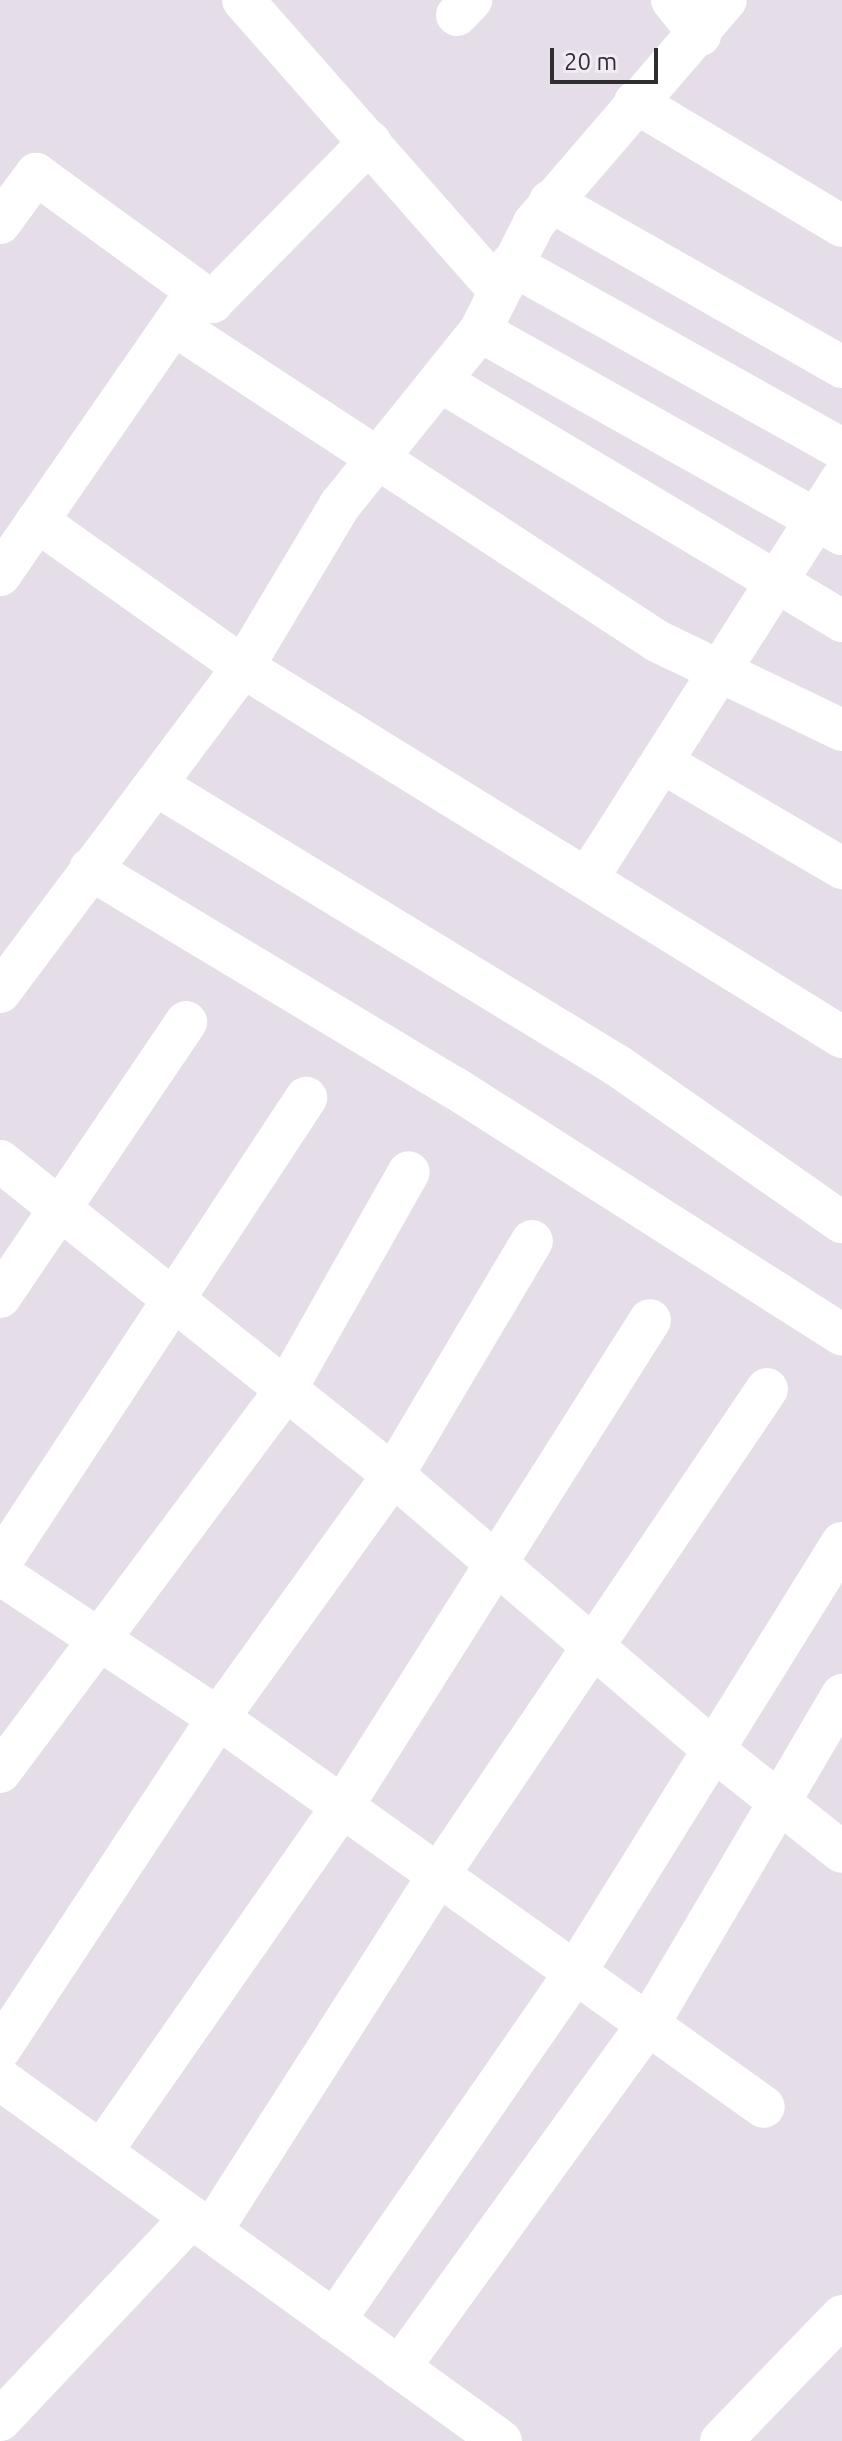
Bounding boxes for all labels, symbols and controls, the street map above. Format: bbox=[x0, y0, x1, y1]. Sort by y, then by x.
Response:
scale bar bbox=[554, 32, 662, 82]
text: 20 m bbox=[564, 48, 617, 75]

